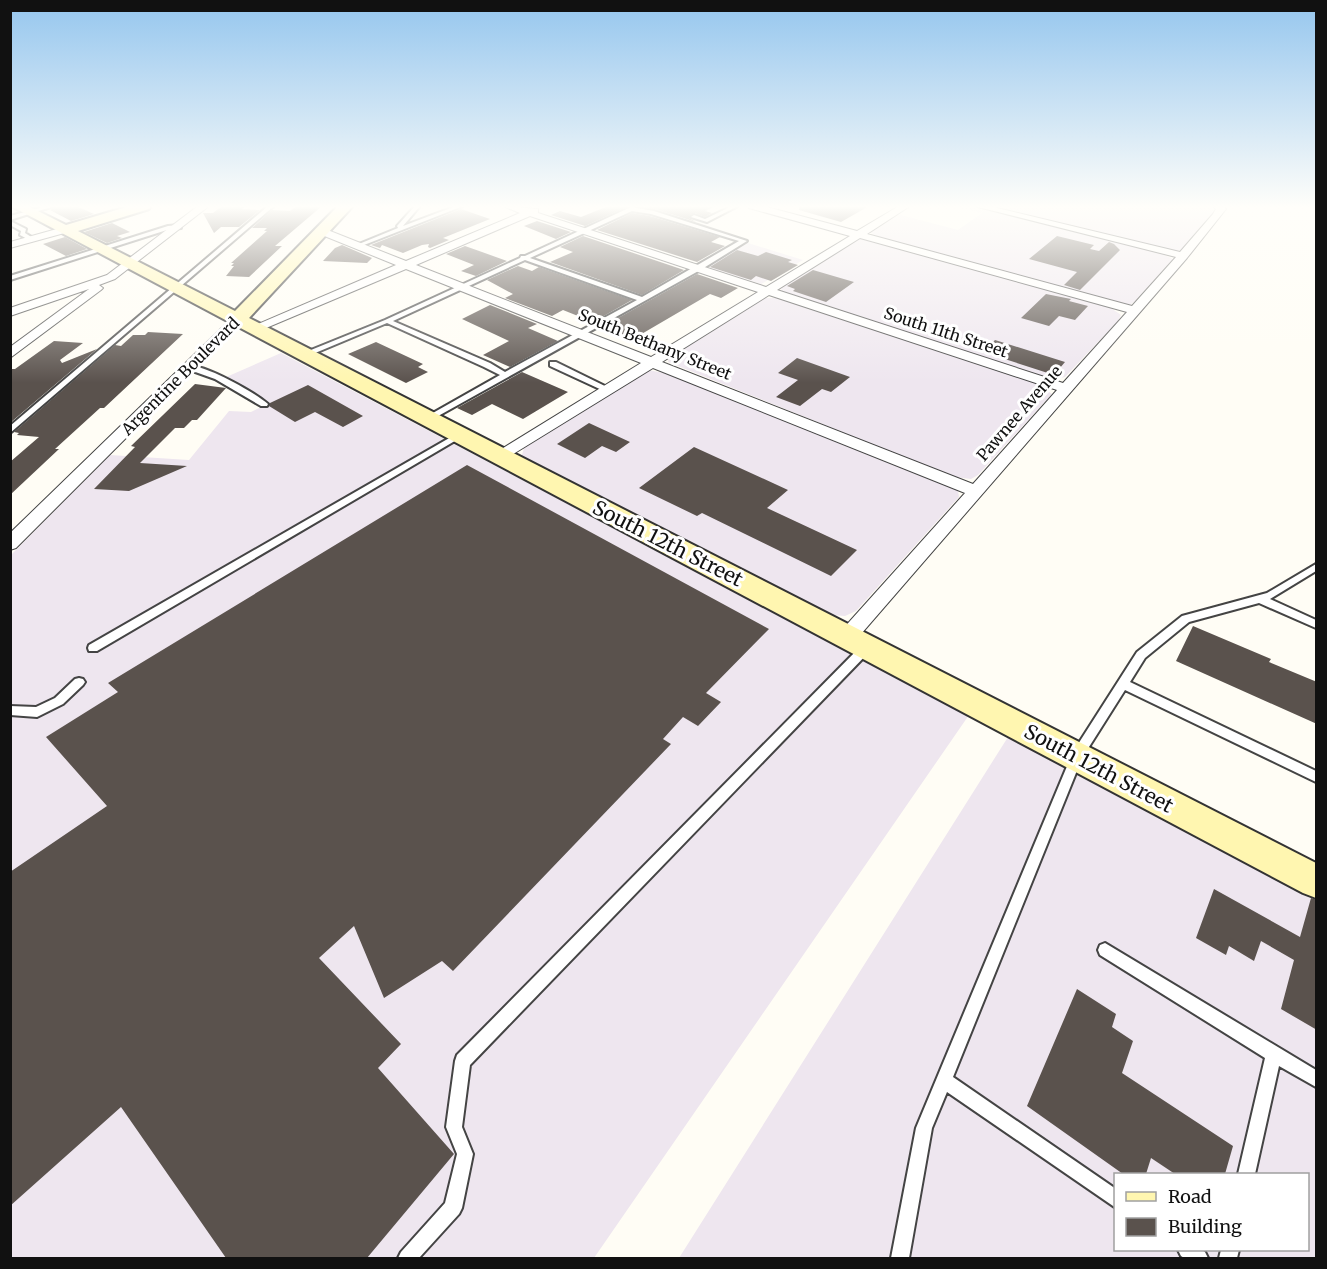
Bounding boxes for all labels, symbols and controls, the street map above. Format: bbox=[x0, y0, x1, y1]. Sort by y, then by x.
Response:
street label: South 11th Street bbox=[882, 303, 1011, 362]
street label: South Bethany Street bbox=[576, 304, 735, 384]
street label: Argentine Boulevard bbox=[116, 313, 243, 440]
street label: Pawnee Avenue bbox=[972, 361, 1066, 465]
street label: South 12th Street bbox=[589, 494, 747, 592]
street label: South 12th Street bbox=[1020, 718, 1178, 818]
legend bbox=[1114, 1173, 1309, 1251]
text: Road bbox=[1168, 1185, 1212, 1208]
text: Building bbox=[1168, 1215, 1242, 1238]

